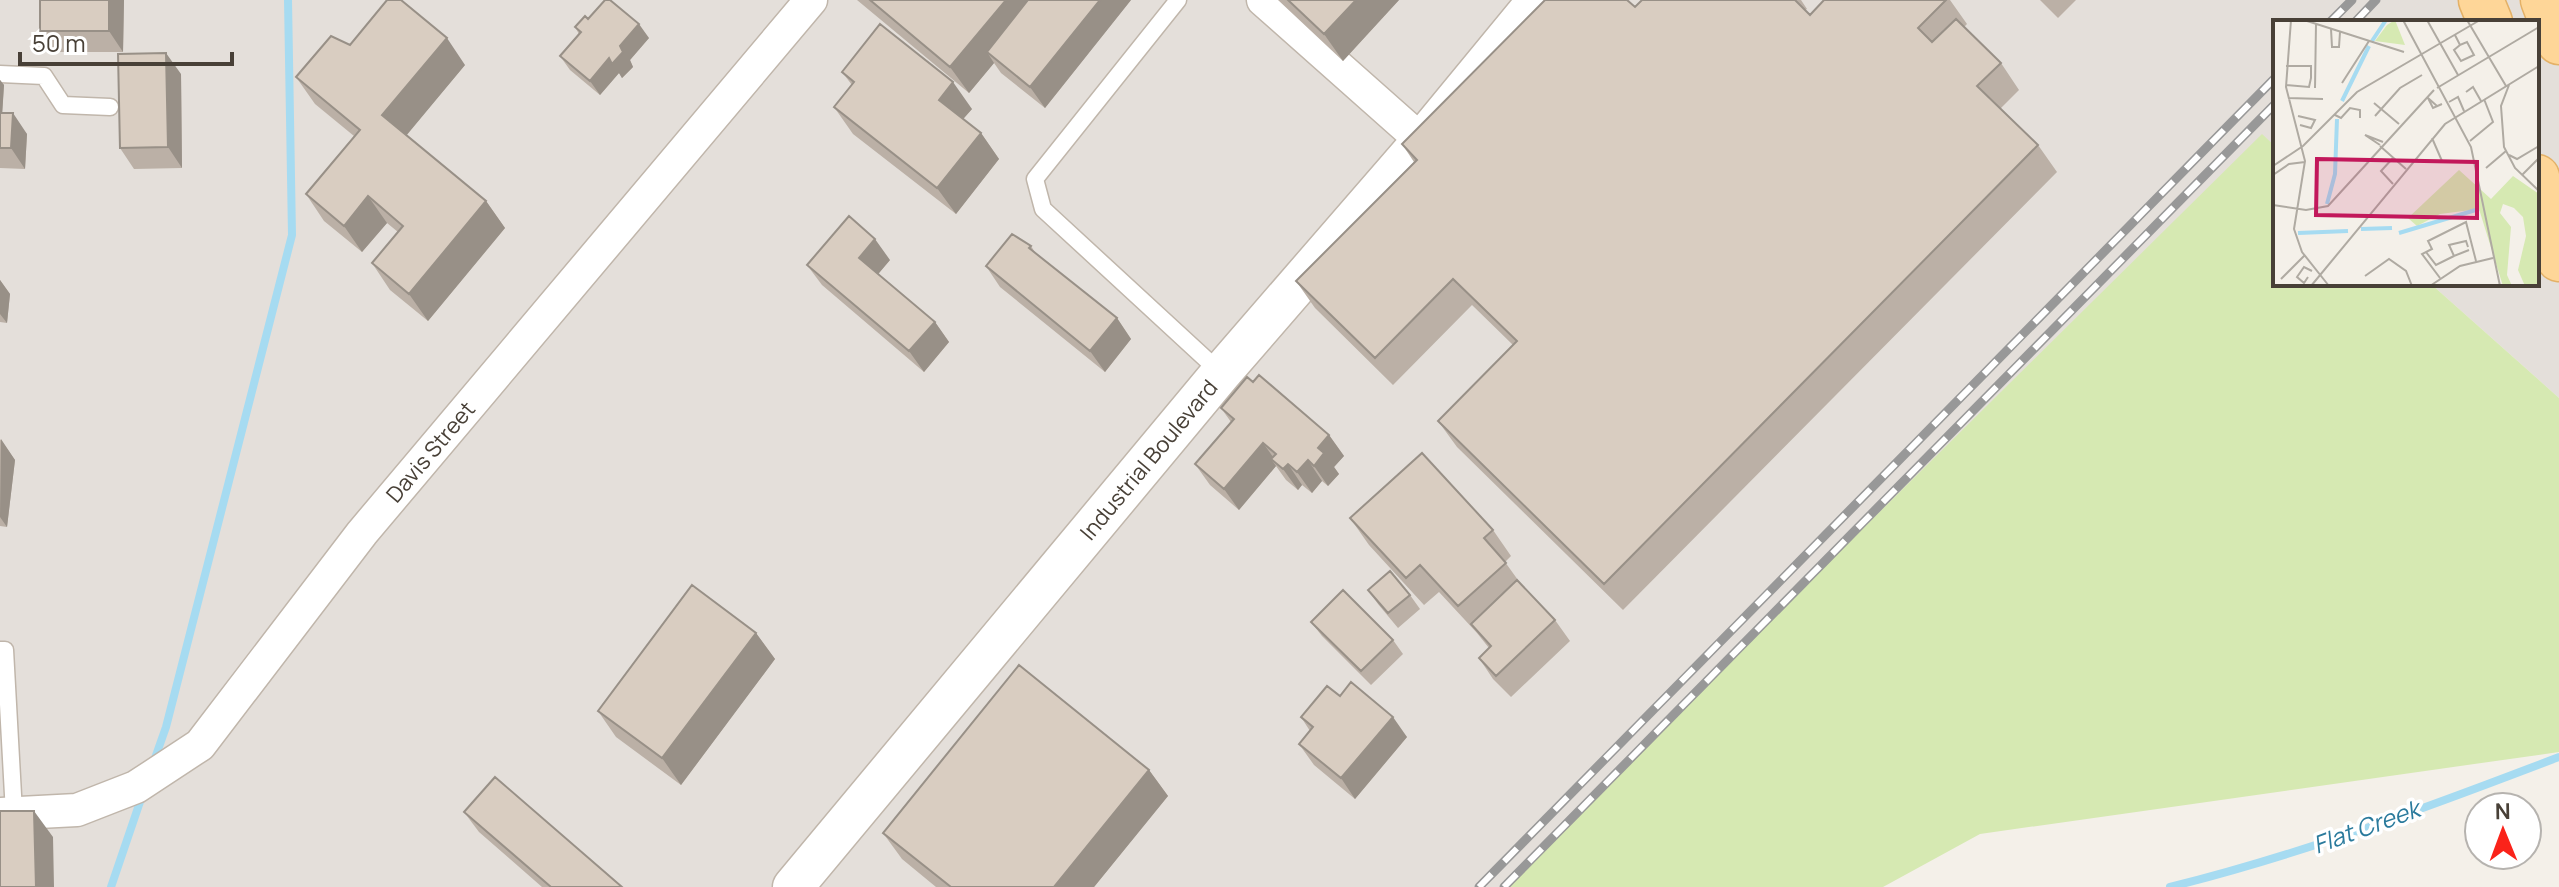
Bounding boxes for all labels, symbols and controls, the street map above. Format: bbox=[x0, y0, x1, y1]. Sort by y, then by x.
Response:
scale bar bbox=[20, 16, 232, 66]
inset map bbox=[2273, 20, 2539, 286]
text: 50 m bbox=[32, 26, 86, 59]
street label: Industrial Boulevard bbox=[1073, 373, 1224, 546]
street label: Davis Street bbox=[379, 395, 482, 509]
water label: Flat Creek bbox=[2308, 790, 2427, 860]
north arrow bbox=[2463, 791, 2543, 871]
text: N bbox=[2494, 796, 2511, 826]

